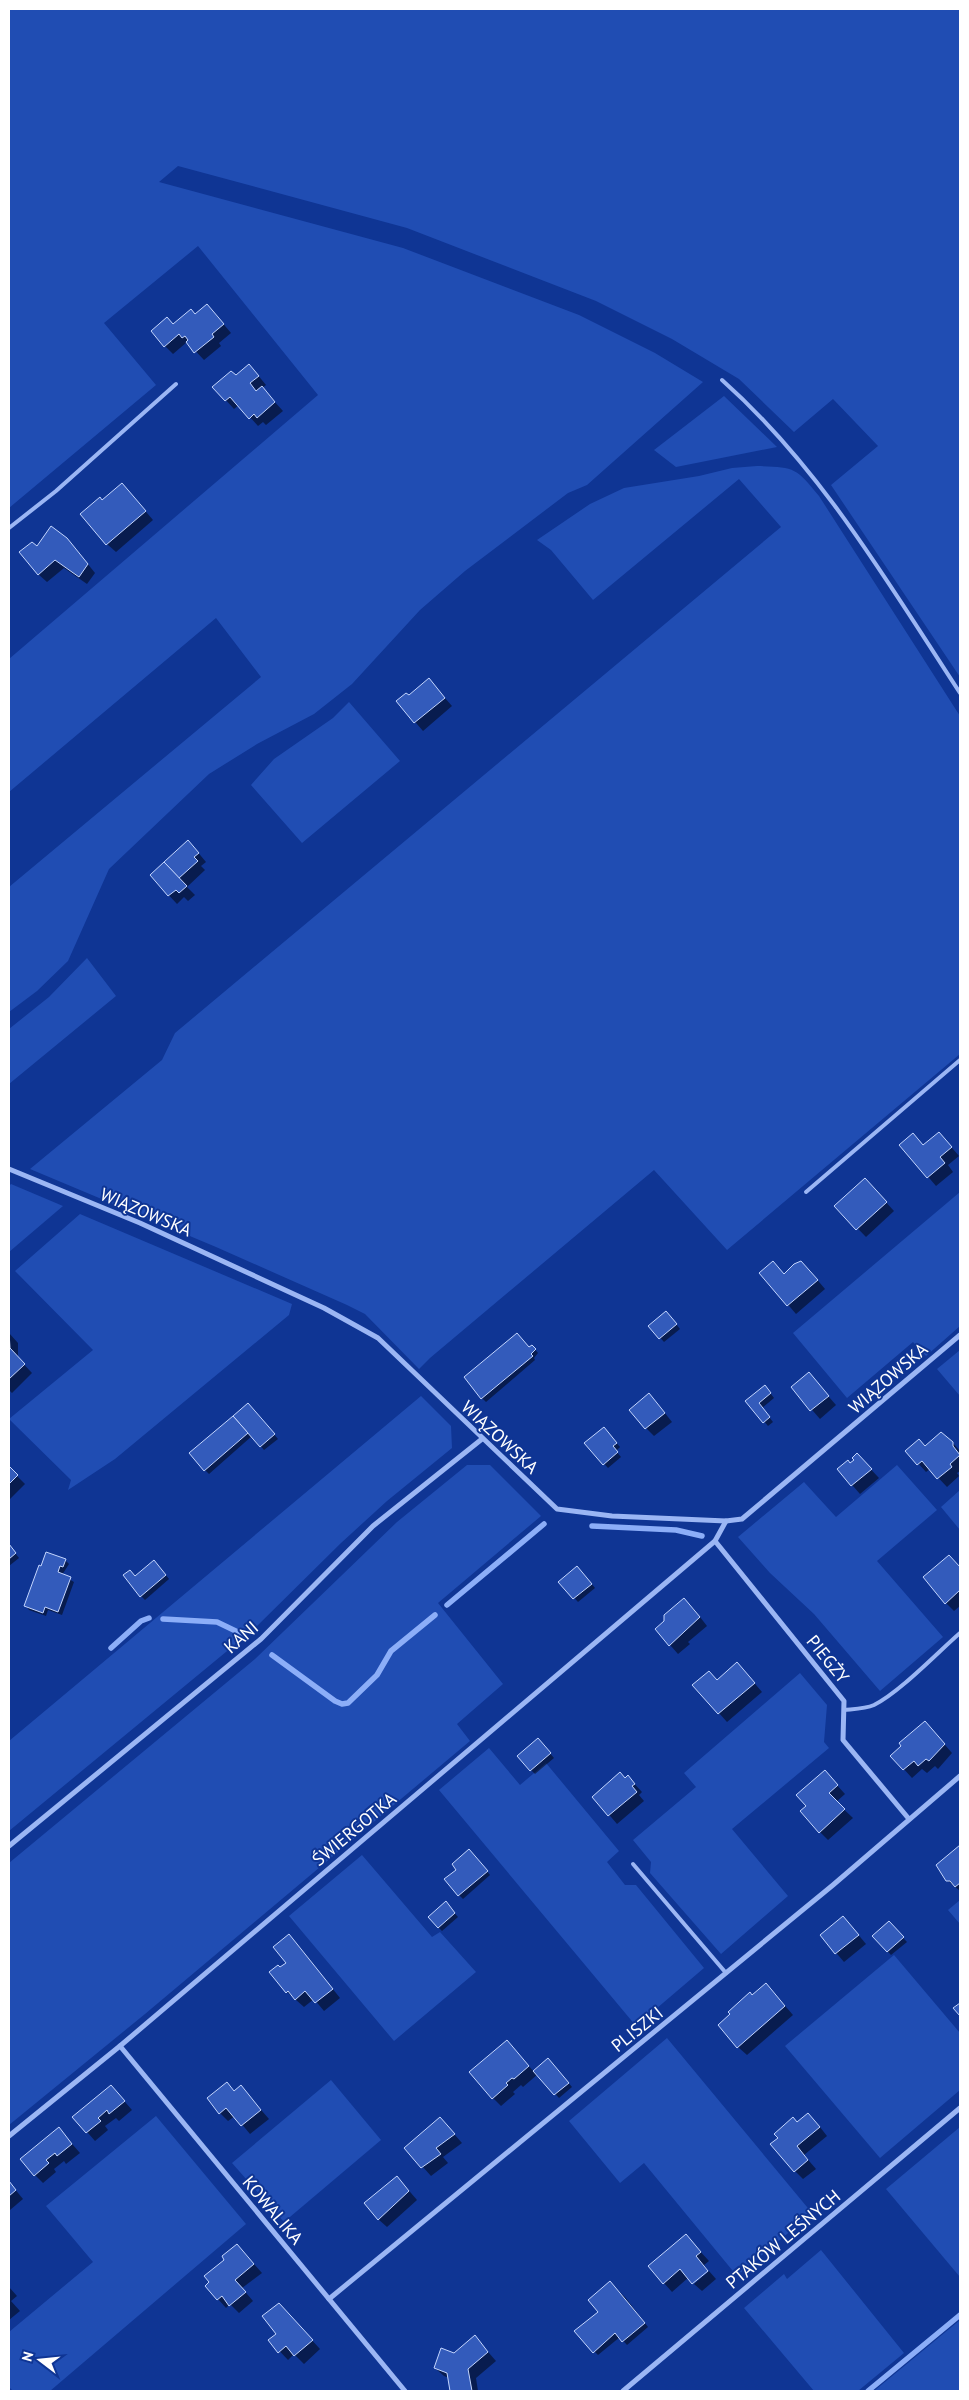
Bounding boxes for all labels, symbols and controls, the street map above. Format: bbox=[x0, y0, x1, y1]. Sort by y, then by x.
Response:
street label: WIĄZOWSKA bbox=[97, 1182, 196, 1242]
street label: WIĄZOWSKA bbox=[844, 1337, 933, 1419]
street label: WIĄZOWSKA bbox=[457, 1395, 544, 1479]
street label: KANI bbox=[219, 1616, 263, 1658]
street label: PIEGŻY bbox=[802, 1630, 854, 1688]
street label: ŚWIERGOTKA bbox=[307, 1787, 401, 1871]
street label: PLISZKI bbox=[606, 2001, 668, 2057]
street label: KOWALIKA bbox=[238, 2171, 309, 2249]
street label: PTAKÓW LEŚNYCH bbox=[721, 2184, 845, 2294]
north arrow bbox=[15, 2335, 65, 2385]
text: N bbox=[18, 2350, 37, 2363]

